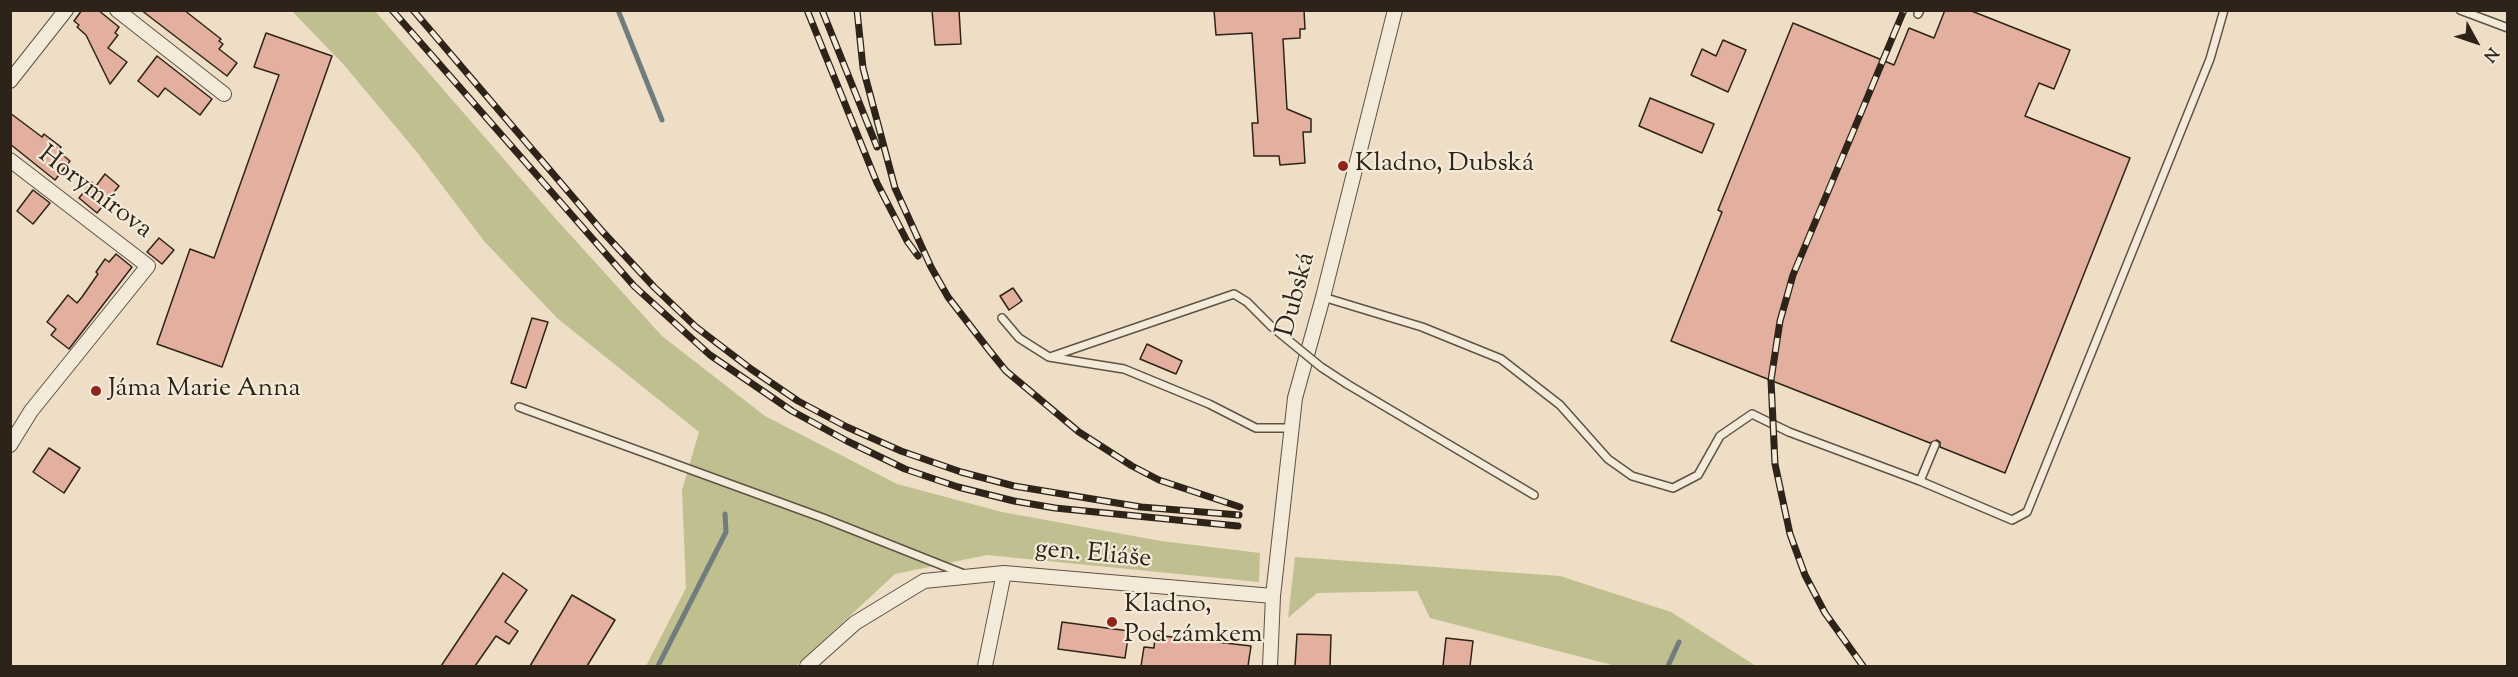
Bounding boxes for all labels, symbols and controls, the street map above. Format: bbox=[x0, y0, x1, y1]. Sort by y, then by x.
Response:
north arrow bbox=[2446, 12, 2506, 72]
text: N bbox=[2477, 42, 2503, 66]
street label: Horymírova bbox=[31, 141, 157, 247]
place label: Kladno, Dubská bbox=[1355, 150, 1534, 182]
marker: Kladno, Dubská bbox=[1336, 159, 1350, 173]
street label: Dubská bbox=[1272, 249, 1324, 341]
place label: Jáma Marie Anna bbox=[108, 375, 301, 407]
marker: Jáma Marie Anna bbox=[89, 384, 103, 398]
street label: gen. Eliáše bbox=[1033, 535, 1153, 577]
place label: Kladno, Pod zámkem bbox=[1124, 591, 1263, 652]
marker: Kladno, Pod zámkem bbox=[1105, 615, 1119, 629]

